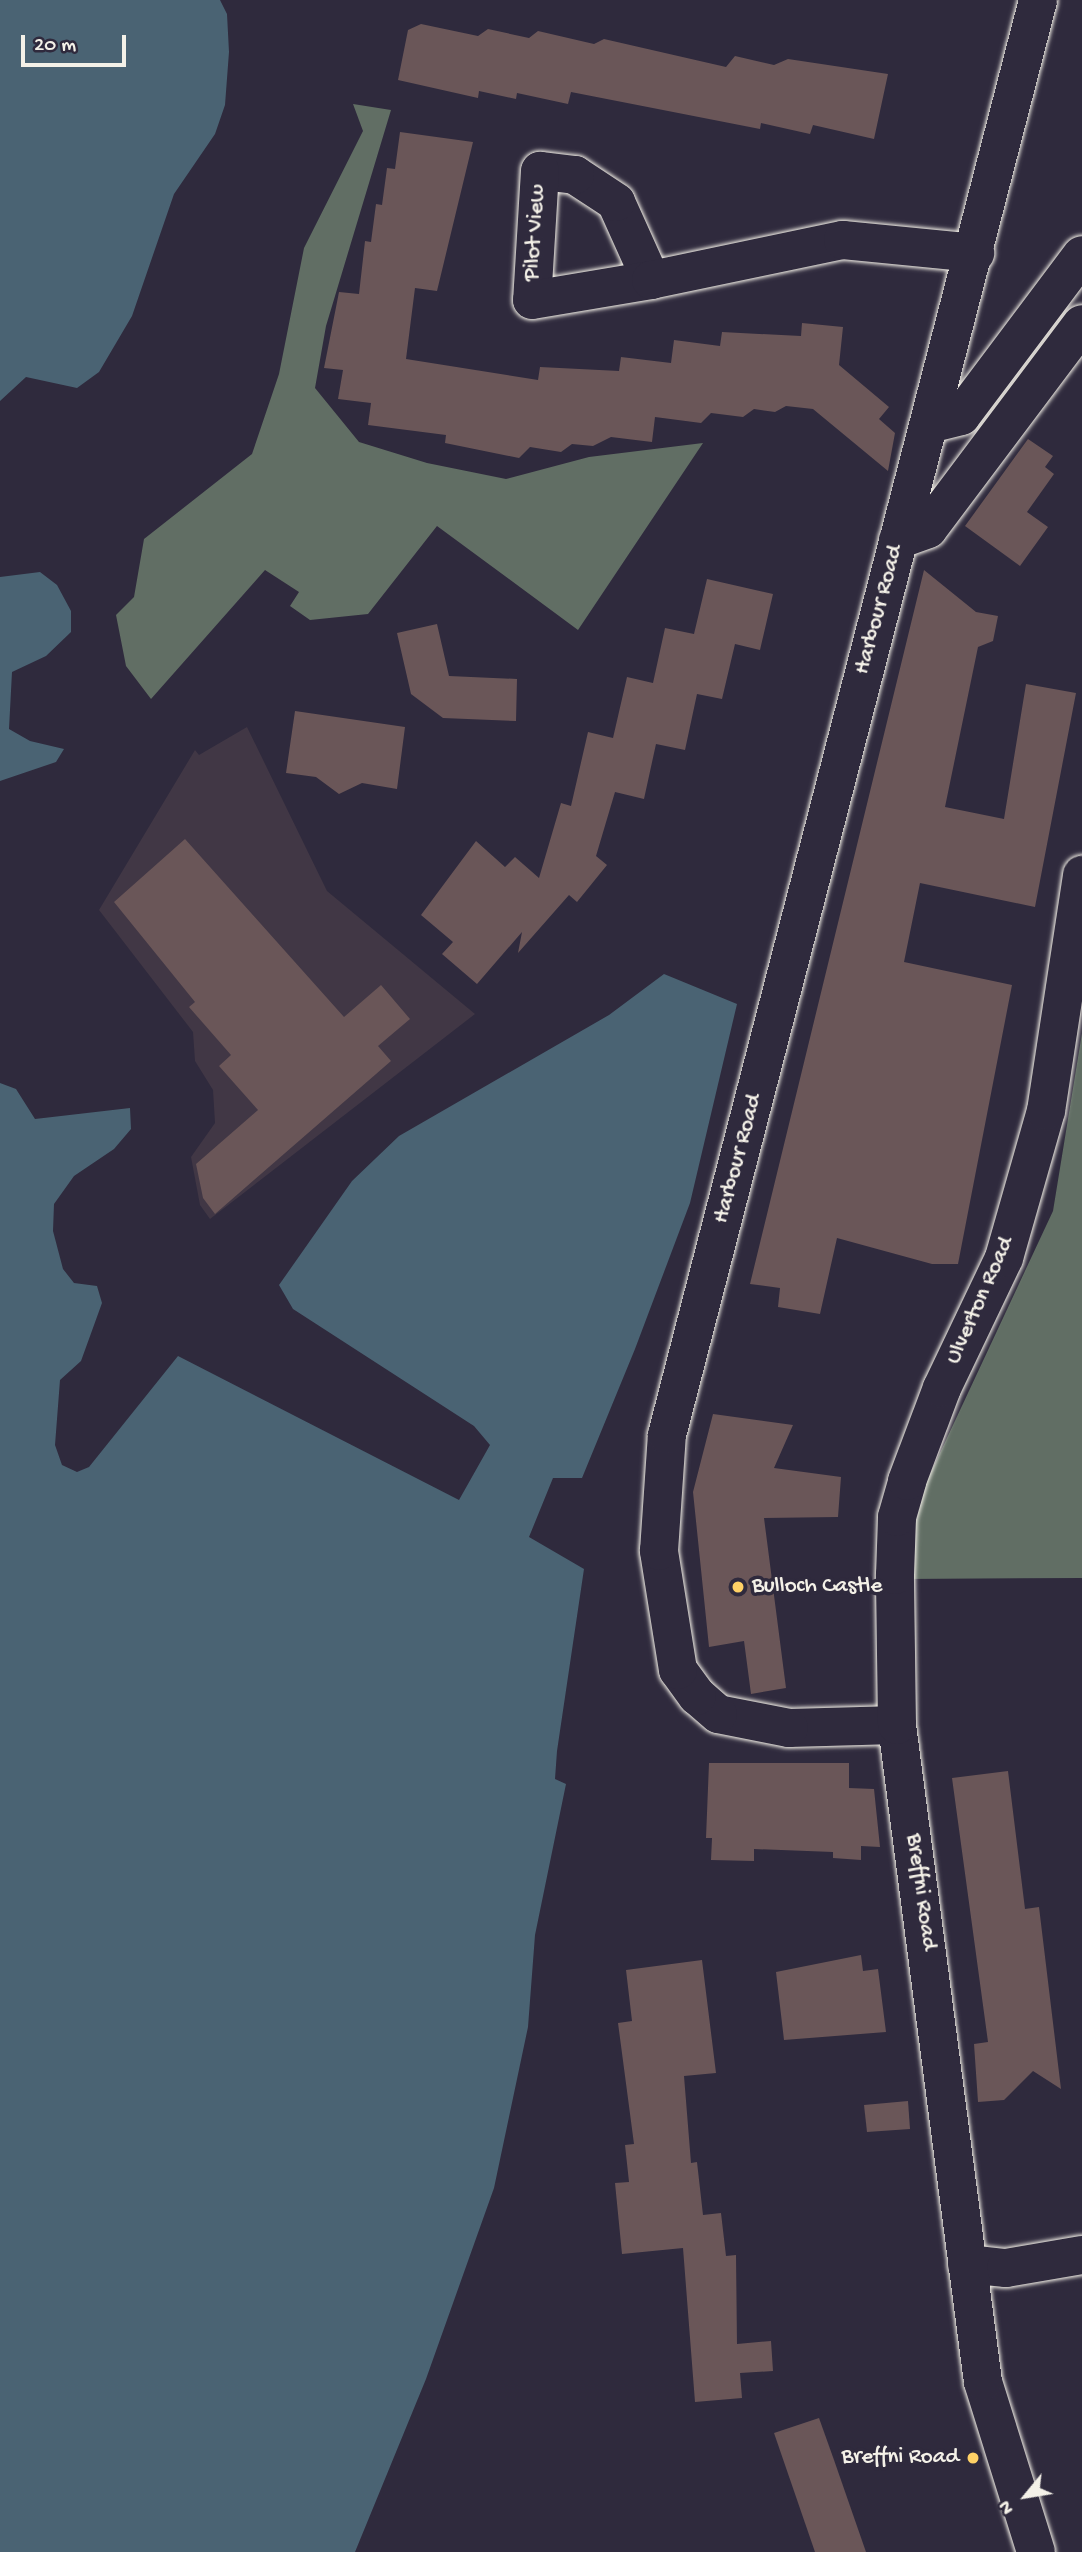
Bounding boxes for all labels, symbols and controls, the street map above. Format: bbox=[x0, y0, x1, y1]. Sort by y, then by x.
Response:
scale bar bbox=[24, 21, 130, 65]
text: 20 m bbox=[34, 34, 76, 59]
street label: Pilot View bbox=[519, 184, 553, 282]
street label: Harbour Road bbox=[849, 542, 911, 678]
street label: Harbour Road bbox=[708, 1091, 770, 1227]
street label: Ulverton Road bbox=[941, 1233, 1021, 1369]
place label: Bulloch Castle bbox=[752, 1573, 882, 1601]
marker: Bulloch Castle bbox=[730, 1579, 746, 1595]
street label: Breffni Road bbox=[898, 1832, 942, 1952]
place label: Breffni Road bbox=[842, 2444, 959, 2472]
marker: Breffni Road bbox=[965, 2450, 981, 2466]
north arrow bbox=[991, 2461, 1061, 2531]
text: N bbox=[994, 2496, 1020, 2518]

